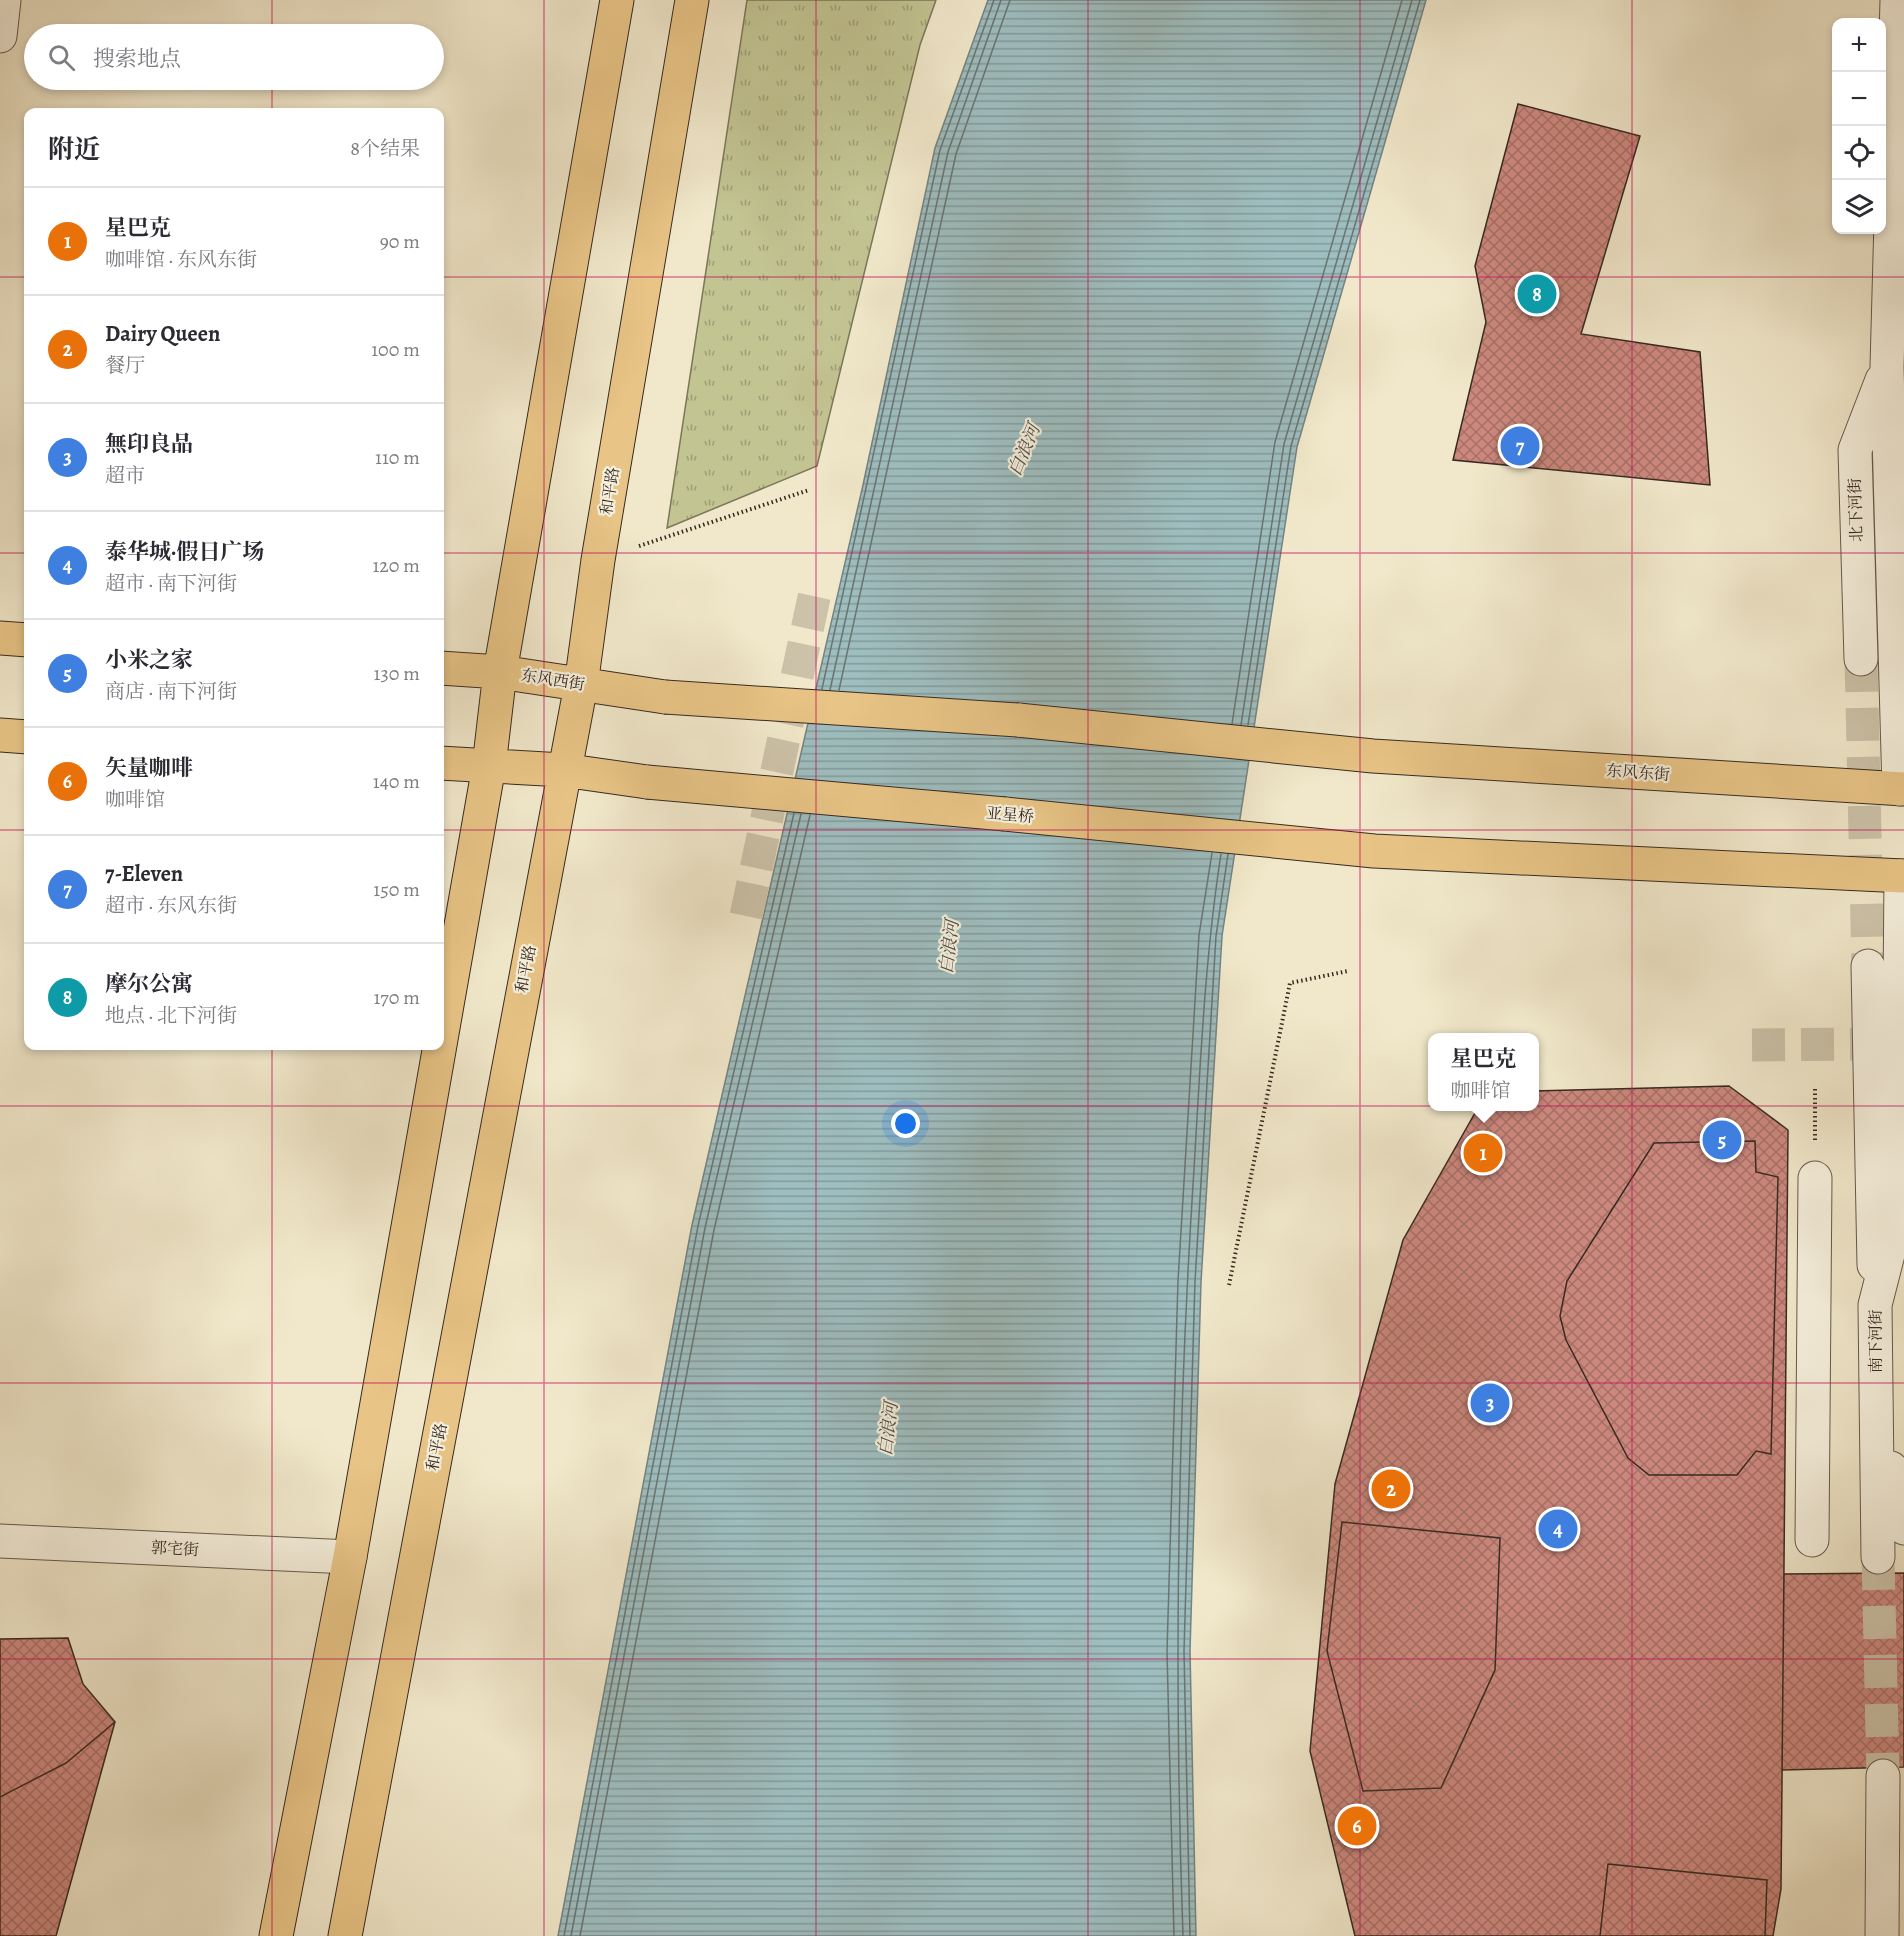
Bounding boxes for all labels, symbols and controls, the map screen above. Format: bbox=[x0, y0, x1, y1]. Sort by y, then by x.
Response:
map controls bbox=[1832, 18, 1886, 234]
button: + bbox=[1832, 18, 1886, 72]
search box bbox=[24, 24, 444, 90]
icon: search bbox=[45, 41, 78, 74]
text: 搜索地点 bbox=[93, 44, 181, 74]
button: − bbox=[1832, 72, 1886, 126]
button: locate bbox=[1832, 126, 1886, 180]
text: 附近 bbox=[48, 132, 100, 167]
text: 8个结果 bbox=[350, 135, 420, 162]
button: layers bbox=[1832, 180, 1886, 234]
text: 星巴克 bbox=[105, 213, 171, 243]
text: 1 bbox=[64, 228, 71, 255]
text: 90 m bbox=[380, 228, 420, 255]
text: 咖啡馆 · 东风东街 bbox=[105, 246, 257, 273]
pin: 8 bbox=[1518, 272, 1556, 316]
text: Dairy Queen bbox=[105, 319, 220, 349]
text: 2 bbox=[63, 336, 72, 363]
text: 100 m bbox=[371, 336, 420, 363]
text: 餐厅 bbox=[105, 352, 145, 379]
water label: 白浪河 bbox=[1002, 418, 1047, 480]
pin: 7 bbox=[1500, 424, 1540, 468]
text: 無印良品 bbox=[105, 429, 193, 459]
text: 3 bbox=[63, 444, 72, 471]
text: 110 m bbox=[375, 444, 420, 471]
text: 超市 bbox=[105, 462, 145, 489]
street label: 和平路 bbox=[595, 466, 625, 516]
street label: 北下河街 bbox=[1844, 478, 1868, 542]
text: 泰华城·假日广场 bbox=[105, 537, 264, 567]
text: 4 bbox=[63, 552, 72, 579]
text: 120 m bbox=[372, 552, 420, 579]
text: 超市 · 南下河街 bbox=[105, 570, 237, 597]
text: 小米之家 bbox=[105, 645, 193, 675]
text: 5 bbox=[63, 660, 72, 687]
text: 130 m bbox=[374, 660, 420, 687]
street label: 东风西街 bbox=[520, 664, 586, 696]
text: 商店 · 南下河街 bbox=[105, 678, 237, 705]
text: 矢量咖啡 bbox=[105, 753, 193, 783]
street label: 东风东街 bbox=[1605, 760, 1671, 786]
text: 6 bbox=[63, 768, 72, 795]
text: 140 m bbox=[373, 768, 420, 795]
text: 咖啡馆 bbox=[105, 786, 165, 813]
street label: 亚星桥 bbox=[985, 802, 1035, 828]
text: 7-Eleven bbox=[105, 859, 183, 889]
text: 7 bbox=[63, 876, 72, 903]
text: 150 m bbox=[373, 876, 420, 903]
text: 超市 · 东风东街 bbox=[105, 892, 237, 919]
water label: 白浪河 bbox=[934, 916, 965, 975]
street label: 和平路 bbox=[511, 943, 541, 995]
text: 摩尔公寓 bbox=[105, 969, 193, 999]
text: 8 bbox=[63, 984, 72, 1011]
text: 170 m bbox=[374, 984, 420, 1011]
text: 地点 · 北下河街 bbox=[105, 1002, 237, 1029]
popup bbox=[1428, 1033, 1539, 1111]
text: 星巴克 bbox=[1450, 1044, 1517, 1074]
text: 咖啡馆 bbox=[1450, 1077, 1510, 1104]
your location bbox=[891, 1109, 920, 1138]
pin: 5 bbox=[1702, 1118, 1742, 1162]
pin: 1 bbox=[1464, 1130, 1502, 1176]
street label: 南下河街 bbox=[1865, 1309, 1887, 1373]
pin: 3 bbox=[1470, 1380, 1510, 1426]
water label: 白浪河 bbox=[873, 1398, 904, 1457]
street label: 和平路 bbox=[422, 1421, 452, 1473]
pin: 2 bbox=[1372, 1466, 1410, 1512]
pin: 4 bbox=[1538, 1506, 1578, 1552]
street label: 郭宅街 bbox=[150, 1537, 200, 1561]
pin: 6 bbox=[1338, 1804, 1376, 1848]

